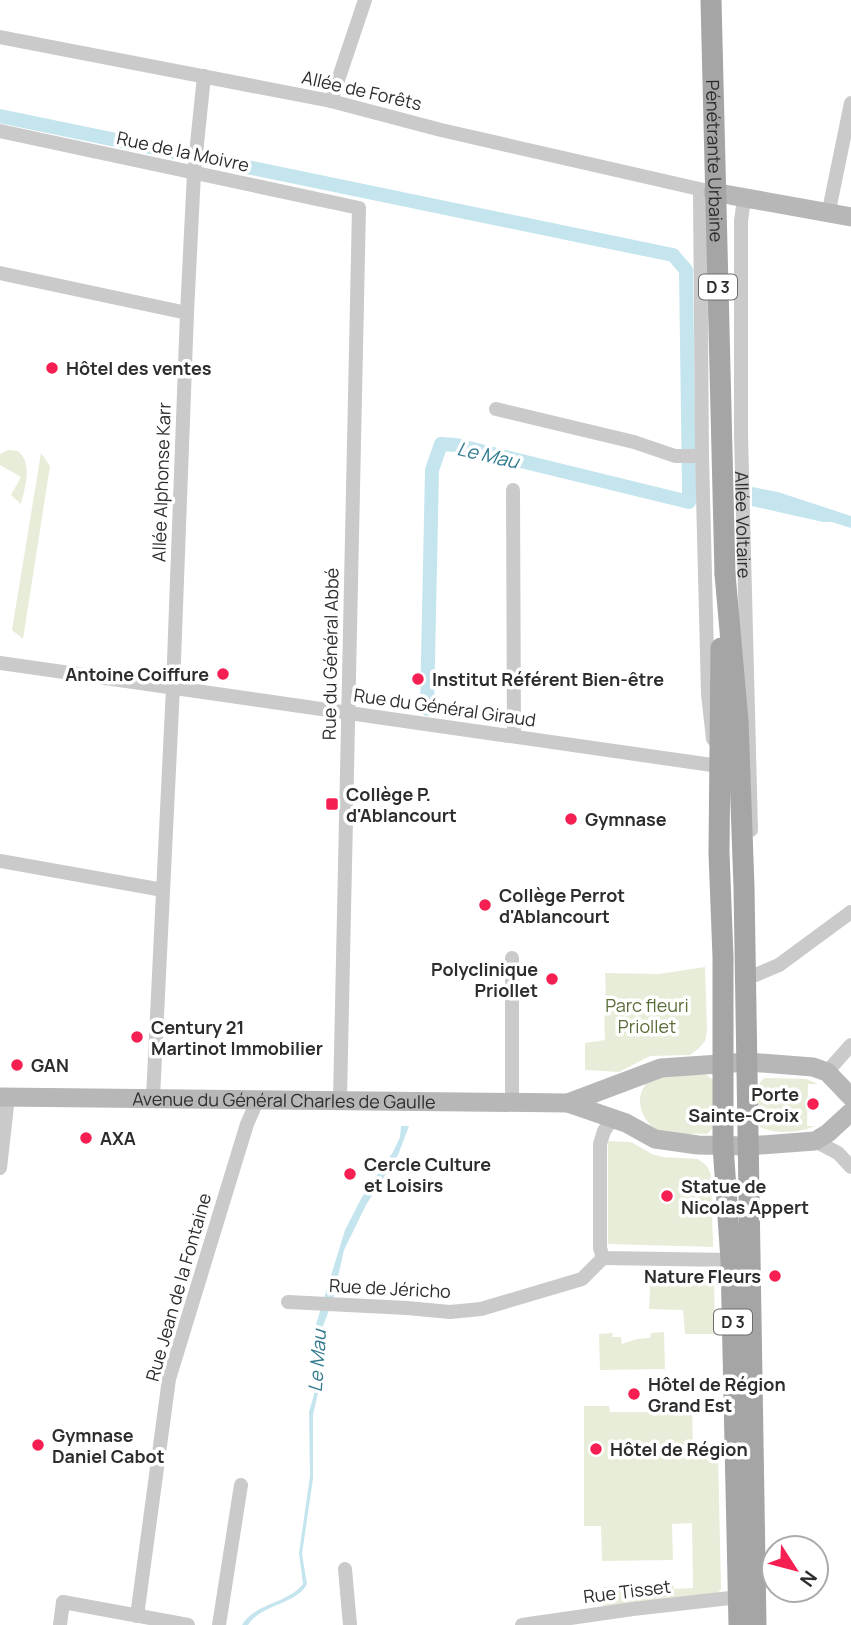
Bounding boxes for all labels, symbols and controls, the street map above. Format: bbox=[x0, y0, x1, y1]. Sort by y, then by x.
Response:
street label: Allée de Forêts bbox=[300, 65, 424, 115]
street label: Pénétrante Urbaine bbox=[701, 79, 729, 243]
street label: Rue de la Moivre bbox=[115, 125, 251, 177]
road number: D 3 bbox=[699, 274, 737, 300]
place label: Hôtel des ventes bbox=[66, 356, 212, 380]
marker: Hôtel des ventes bbox=[44, 360, 60, 376]
street label: Allée Alphonse Karr bbox=[146, 401, 176, 562]
water label: Le Mau bbox=[455, 435, 523, 475]
street label: Allée Voltaire bbox=[730, 471, 757, 579]
street label: Rue du Général Abbé bbox=[316, 568, 344, 740]
place label: Antoine Coiffure bbox=[65, 662, 209, 686]
marker: Antoine Coiffure bbox=[215, 666, 231, 682]
place label: Institut Référent Bien-être bbox=[432, 667, 664, 691]
marker: Institut Référent Bien-être bbox=[410, 671, 426, 687]
street label: Rue du Général Giraud bbox=[352, 682, 538, 732]
place label: Collège P. d'Ablancourt bbox=[346, 782, 457, 827]
marker: Collège P. d'Ablancourt bbox=[324, 796, 340, 812]
place label: Gymnase bbox=[585, 807, 667, 831]
marker: Gymnase bbox=[563, 811, 579, 827]
place label: Collège Perrot d'Ablancourt bbox=[499, 883, 625, 928]
marker: Collège Perrot d'Ablancourt bbox=[477, 897, 493, 913]
place label: Polyclinique Priollet bbox=[431, 957, 538, 1002]
marker: Polyclinique Priollet bbox=[544, 971, 560, 987]
park label: Parc fleuri Priollet bbox=[605, 993, 689, 1038]
place label: Century 21 Martinot Immobilier bbox=[151, 1015, 323, 1060]
marker: Century 21 Martinot Immobilier bbox=[129, 1029, 145, 1045]
place label: GAN bbox=[31, 1053, 69, 1077]
marker: GAN bbox=[9, 1057, 25, 1073]
place label: Porte Sainte-Croix bbox=[688, 1082, 799, 1127]
street label: Avenue du Général Charles de Gaulle bbox=[132, 1086, 436, 1114]
marker: Porte Sainte-Croix bbox=[805, 1096, 821, 1112]
place label: AXA bbox=[100, 1126, 136, 1150]
marker: AXA bbox=[78, 1130, 94, 1146]
place label: Cercle Culture et Loisirs bbox=[364, 1152, 491, 1197]
marker: Cercle Culture et Loisirs bbox=[342, 1166, 358, 1182]
place label: Statue de Nicolas Appert bbox=[681, 1174, 809, 1219]
marker: Statue de Nicolas Appert bbox=[659, 1188, 675, 1204]
street label: Rue Jean de la Fontaine bbox=[140, 1190, 216, 1384]
place label: Nature Fleurs bbox=[644, 1264, 761, 1288]
marker: Nature Fleurs bbox=[767, 1268, 783, 1284]
street label: Rue de Jéricho bbox=[329, 1273, 451, 1303]
road number: D 3 bbox=[714, 1310, 752, 1334]
water label: Le Mau bbox=[302, 1327, 332, 1393]
place label: Hôtel de Région Grand Est bbox=[648, 1372, 786, 1417]
marker: Hôtel de Région Grand Est bbox=[626, 1386, 642, 1402]
place label: Gymnase Daniel Cabot bbox=[52, 1423, 164, 1468]
marker: Gymnase Daniel Cabot bbox=[30, 1437, 46, 1453]
place label: Hôtel de Région bbox=[610, 1437, 748, 1461]
marker: Hôtel de Région bbox=[588, 1441, 604, 1457]
north arrow bbox=[760, 1534, 830, 1604]
text: N bbox=[794, 1566, 823, 1592]
street label: Rue Tisset bbox=[582, 1574, 672, 1608]

